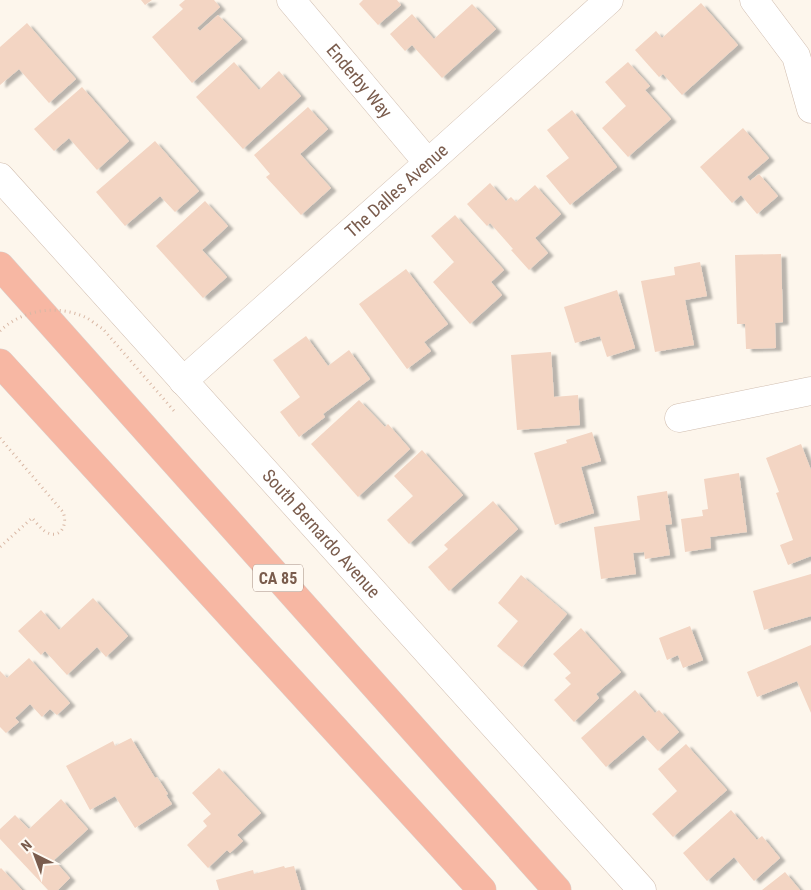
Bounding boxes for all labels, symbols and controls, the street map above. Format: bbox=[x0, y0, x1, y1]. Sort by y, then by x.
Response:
street label: Enderby Way bbox=[322, 39, 397, 123]
street label: The Dalles Avenue bbox=[341, 139, 452, 242]
street label: South Bernardo Avenue bbox=[258, 465, 385, 602]
road number: CA 85 bbox=[253, 564, 303, 592]
north arrow bbox=[10, 830, 60, 880]
text: N bbox=[18, 837, 35, 854]

